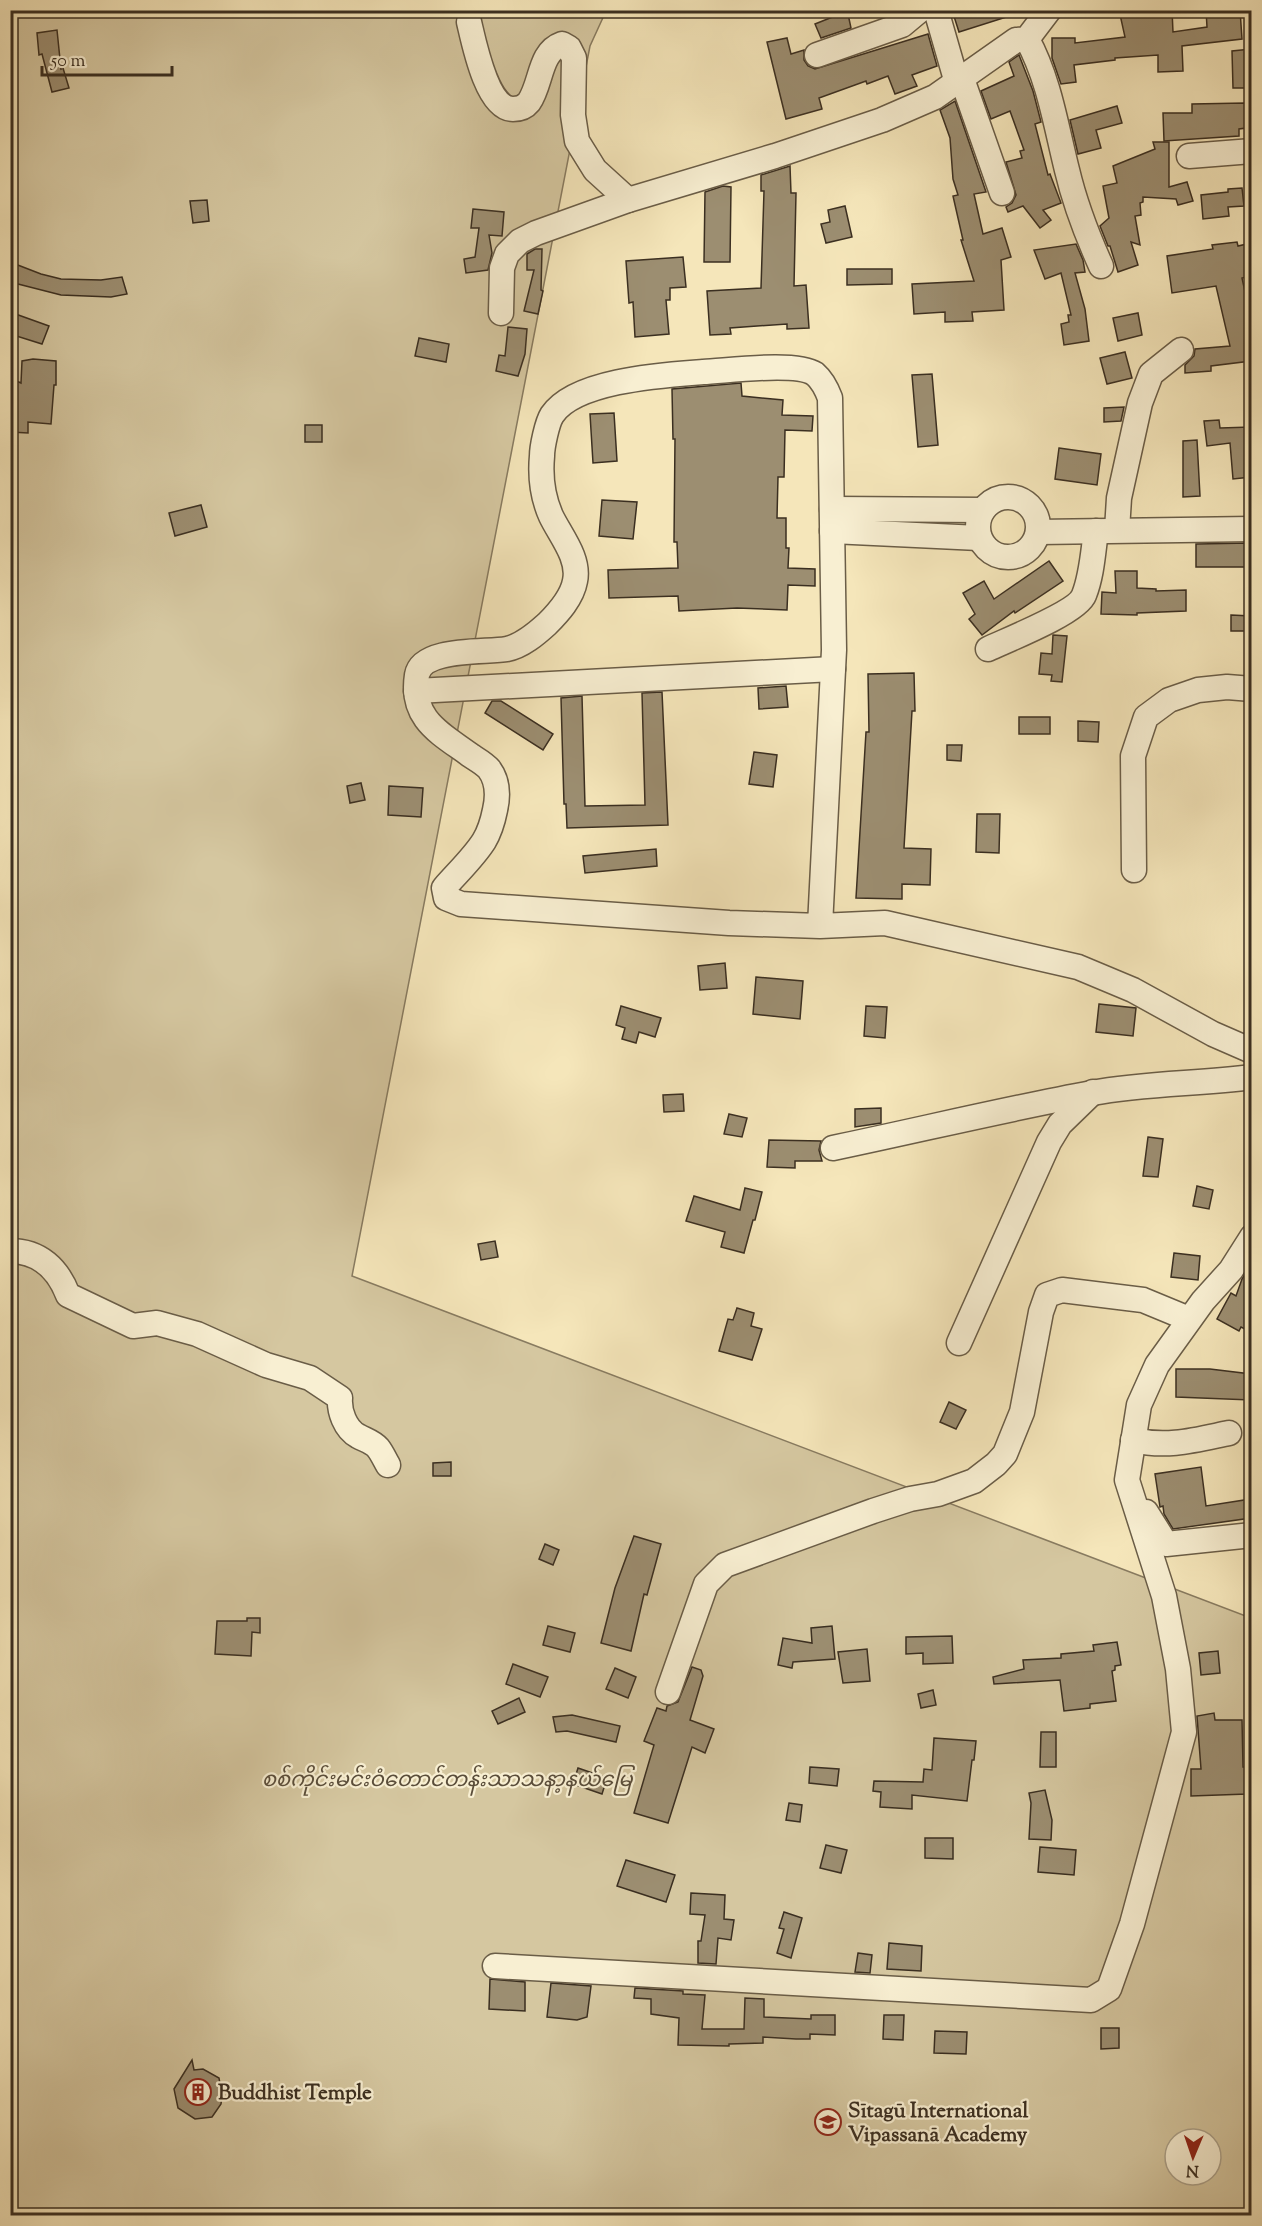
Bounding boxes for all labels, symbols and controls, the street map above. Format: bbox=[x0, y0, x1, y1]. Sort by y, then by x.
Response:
scale bar bbox=[42, 39, 172, 77]
text: 50 m bbox=[50, 49, 86, 75]
park label: စစ်ကိုင်းမင်းဝံတောင်တန်းသာသနာ့နယ်မြေ bbox=[262, 1764, 635, 1796]
building icon: Buddhist Temple bbox=[183, 2077, 213, 2107]
place label: Buddhist Temple bbox=[218, 2079, 372, 2109]
place label: Sītagū International Vipassanā Academy bbox=[848, 2097, 1028, 2151]
school or university icon: Sītagū International Vipassanā Academy bbox=[813, 2107, 843, 2137]
north arrow bbox=[1163, 2127, 1223, 2187]
text: N bbox=[1186, 2158, 1199, 2181]

